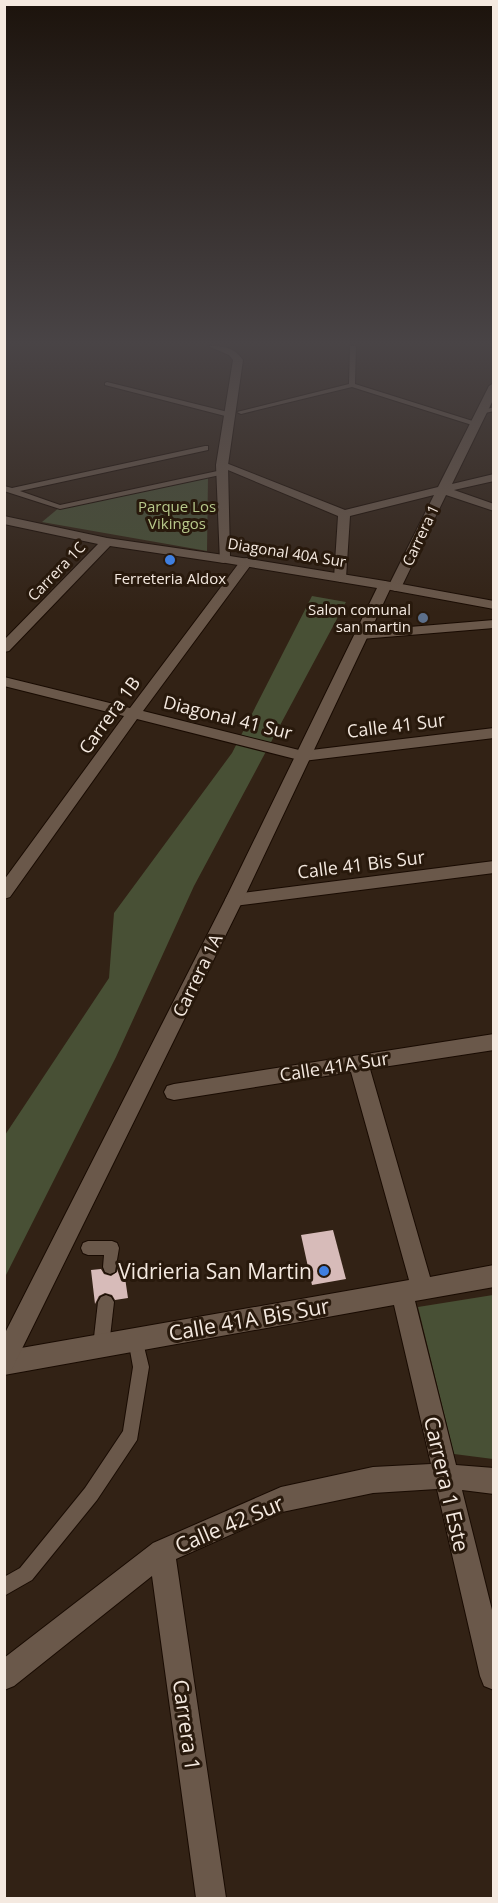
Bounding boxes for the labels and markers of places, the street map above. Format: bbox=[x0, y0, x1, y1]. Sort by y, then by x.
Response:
marker: Ferreteria Aldox bbox=[163, 553, 177, 567]
place label: Ferreteria Aldox bbox=[114, 568, 226, 588]
place label: Salon comunal san martin bbox=[308, 599, 411, 636]
marker: Salon comunal san martin bbox=[416, 611, 430, 625]
place label: Vidrieria San Martin bbox=[118, 1257, 312, 1285]
marker: Vidrieria San Martin bbox=[317, 1264, 331, 1278]

